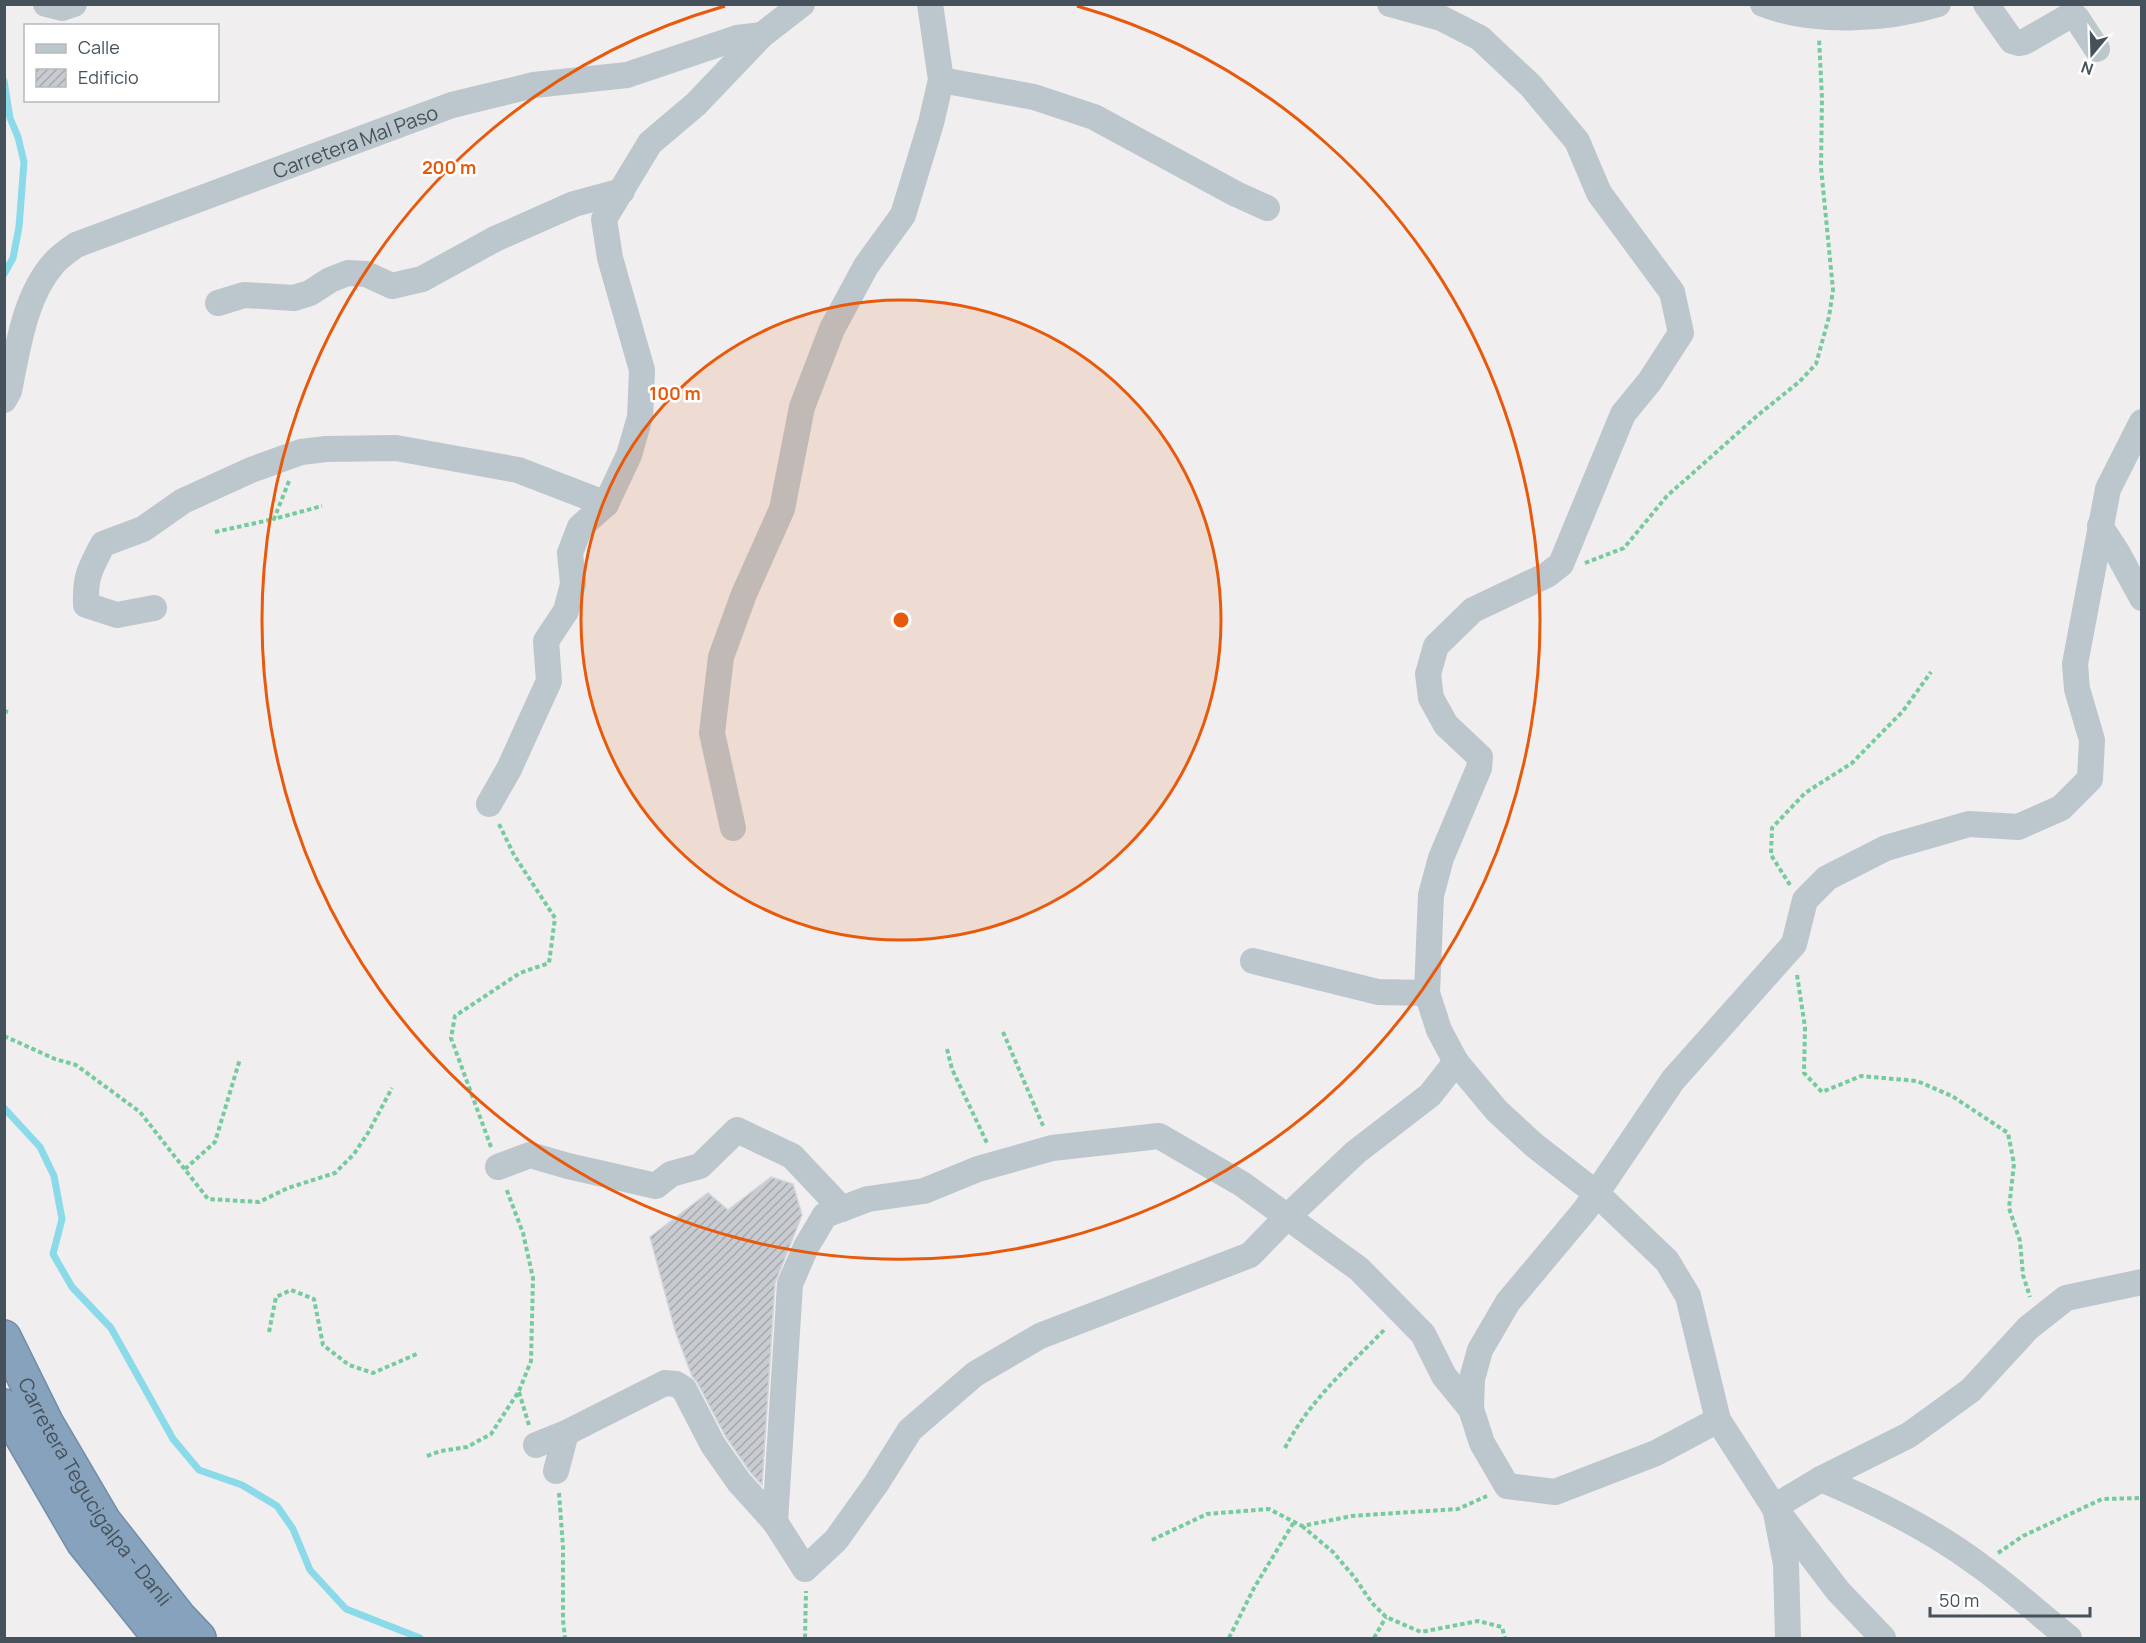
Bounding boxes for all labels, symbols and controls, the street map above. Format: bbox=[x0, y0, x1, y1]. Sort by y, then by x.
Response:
legend bbox=[24, 24, 219, 102]
north arrow bbox=[2062, 24, 2122, 84]
text: Calle bbox=[78, 35, 120, 59]
text: N bbox=[2078, 56, 2096, 80]
text: Edificio bbox=[78, 65, 139, 89]
street label: Carretera Mal Paso bbox=[269, 98, 442, 184]
text: 200 m bbox=[422, 155, 476, 179]
text: 100 m bbox=[649, 381, 701, 405]
centre of rings bbox=[891, 610, 911, 630]
street label: Carretera Tegucigalpa - Danli bbox=[13, 1373, 179, 1611]
scale bar bbox=[1930, 1580, 2090, 1618]
text: 50 m bbox=[1939, 1588, 1979, 1612]

